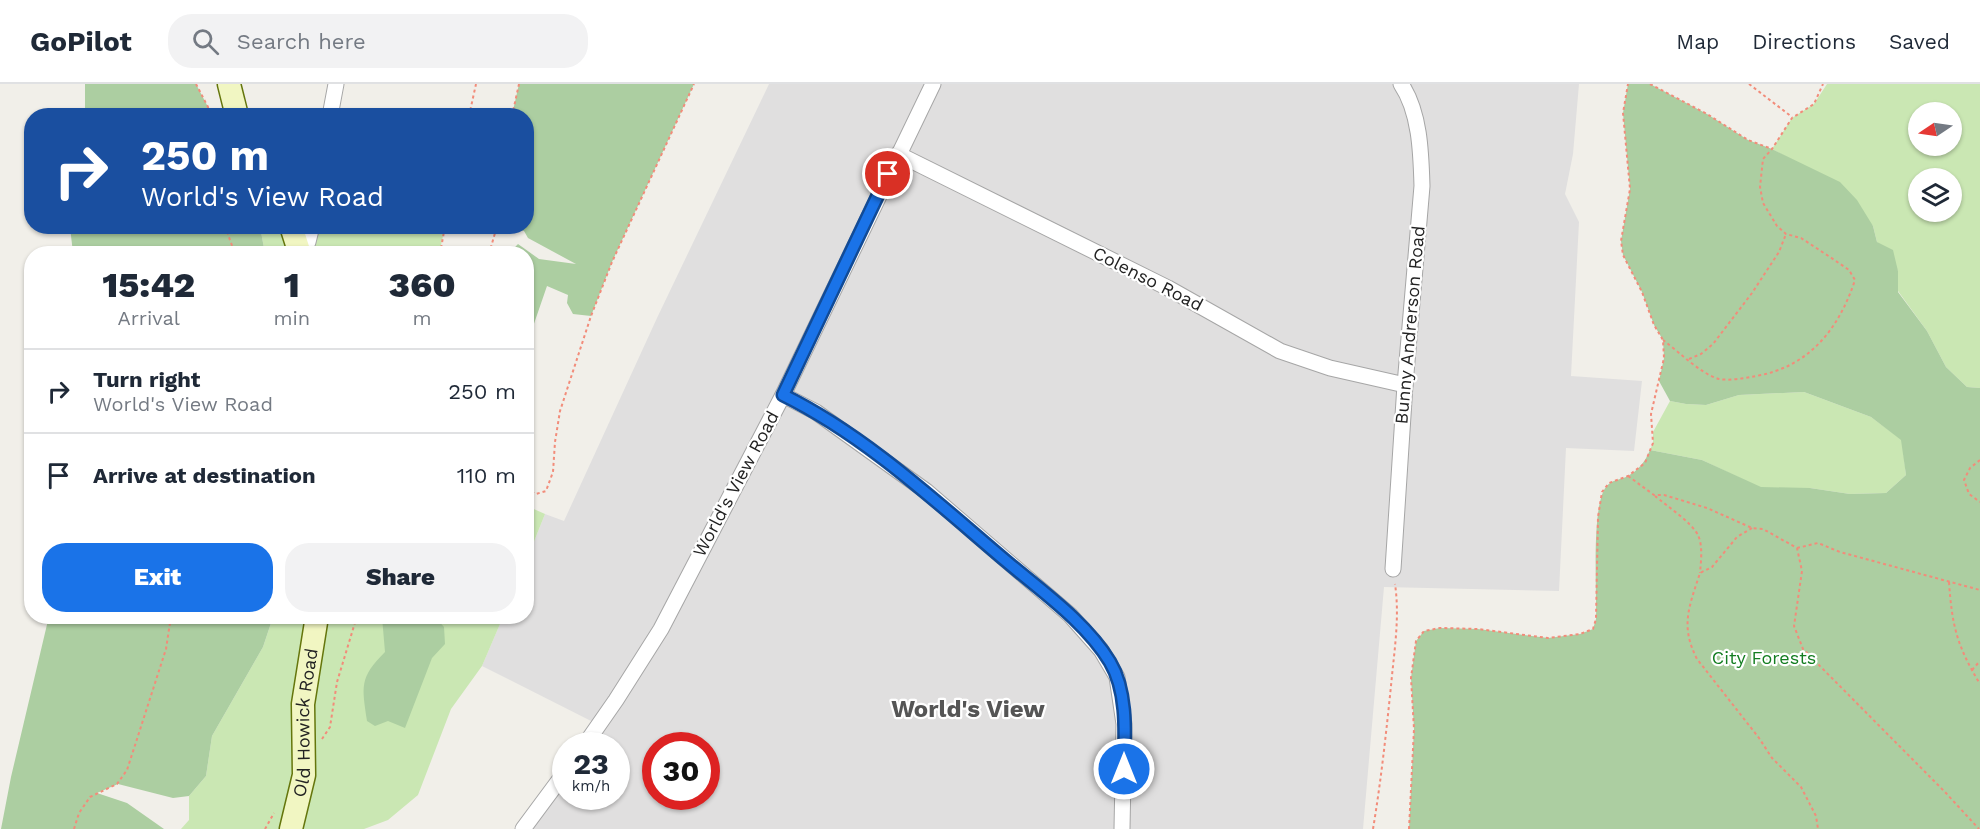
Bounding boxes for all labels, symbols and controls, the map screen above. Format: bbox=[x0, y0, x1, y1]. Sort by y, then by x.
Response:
search box bbox=[168, 14, 588, 68]
text: GoPilot bbox=[30, 25, 132, 58]
icon: search bbox=[189, 25, 222, 58]
text: Search here bbox=[237, 29, 366, 54]
text: Map bbox=[1676, 29, 1719, 54]
text: Directions bbox=[1752, 29, 1856, 54]
text: Saved bbox=[1889, 29, 1950, 54]
north arrow bbox=[1908, 102, 1962, 156]
map controls bbox=[1908, 102, 1962, 222]
text: 250 m bbox=[141, 131, 269, 180]
icon: right bbox=[42, 132, 120, 210]
pin bbox=[862, 148, 913, 199]
icon: arrive bbox=[871, 157, 904, 190]
button: layers bbox=[1908, 168, 1962, 222]
text: World's View Road bbox=[141, 181, 384, 213]
street label: Bunny Andrerson Road bbox=[1390, 225, 1429, 425]
street label: Colenso Road bbox=[1090, 242, 1207, 315]
text: 15:42 bbox=[102, 264, 195, 306]
text: 1 bbox=[284, 264, 300, 306]
text: 360 bbox=[388, 264, 456, 306]
text: Arrival bbox=[117, 306, 180, 330]
text: min bbox=[273, 306, 310, 330]
text: m bbox=[413, 306, 432, 330]
text: Turn right bbox=[93, 367, 200, 392]
icon: right bbox=[42, 375, 75, 408]
text: 250 m bbox=[448, 379, 516, 404]
text: World's View Road bbox=[93, 392, 273, 416]
street label: World's View Road bbox=[688, 407, 783, 560]
icon: arrive bbox=[42, 459, 75, 492]
text: Arrive at destination bbox=[93, 463, 316, 488]
text: 110 m bbox=[457, 463, 516, 488]
button: Exit bbox=[42, 543, 273, 612]
button: Share bbox=[285, 543, 516, 612]
street label: Old Howick Road bbox=[288, 647, 322, 799]
park label: City Forests bbox=[1712, 647, 1816, 668]
district label: World's View bbox=[891, 695, 1045, 723]
speed limit sign: 30 bbox=[642, 732, 720, 810]
position arrow bbox=[1092, 737, 1156, 801]
text: 23 bbox=[573, 746, 609, 781]
text: km/h bbox=[572, 777, 610, 795]

